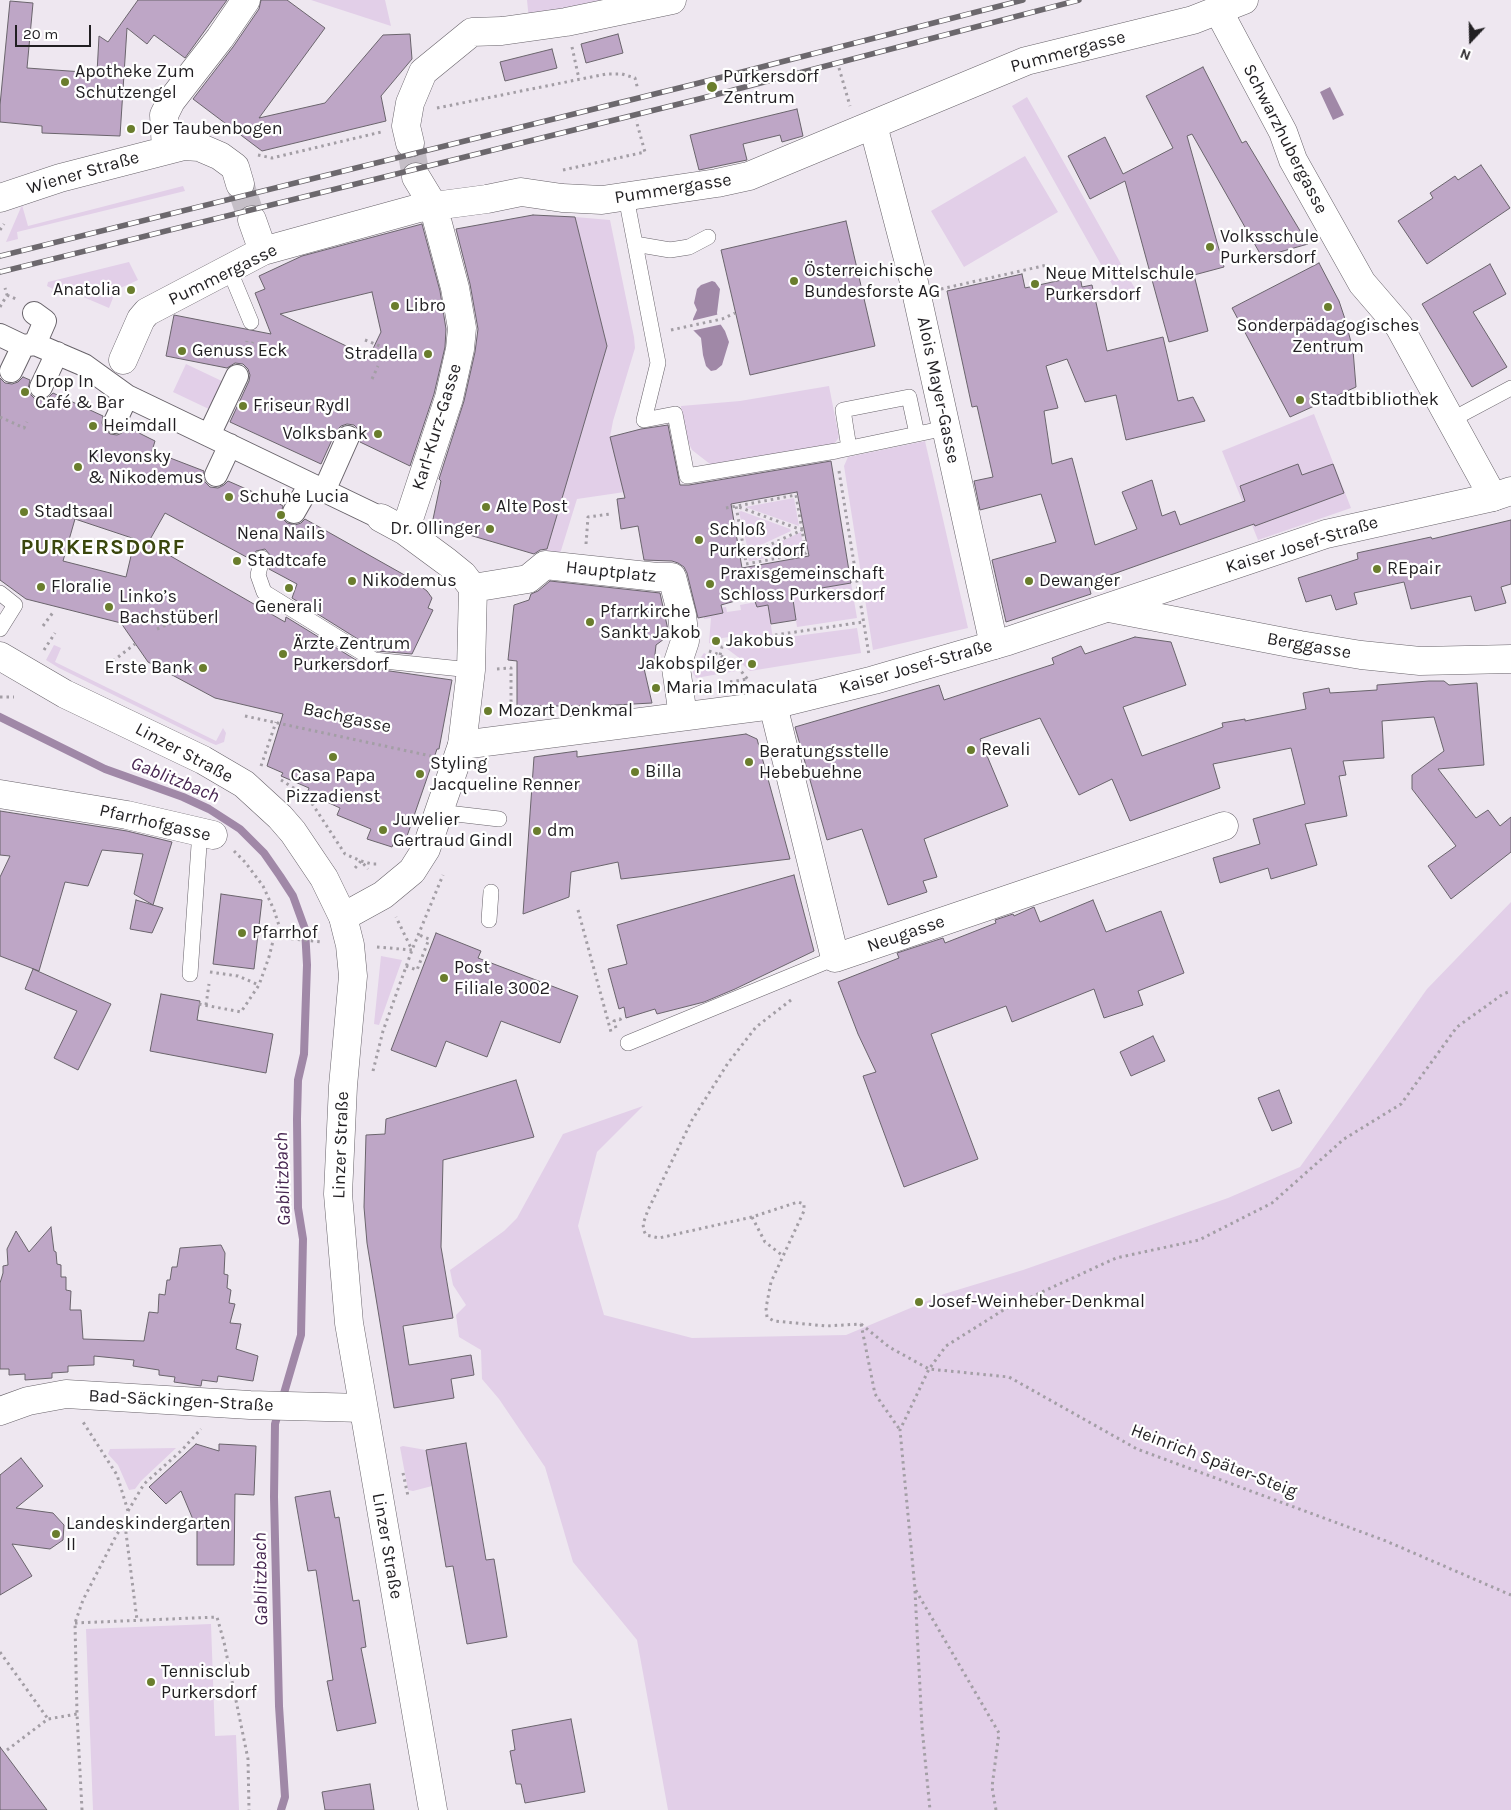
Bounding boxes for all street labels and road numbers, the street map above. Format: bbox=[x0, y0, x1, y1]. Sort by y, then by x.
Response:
street label: Pummergasse bbox=[1008, 26, 1128, 78]
street label: Schwarzhubergasse bbox=[1238, 61, 1332, 217]
street label: Wiener Straße bbox=[24, 147, 142, 199]
street label: Pummergasse bbox=[613, 169, 733, 209]
street label: Pummergasse bbox=[165, 239, 281, 311]
street label: Alois Mayer-Gasse bbox=[912, 315, 964, 465]
street label: Karl-Kurz-Gasse bbox=[407, 361, 467, 493]
street label: Kaiser Josef-Straße bbox=[1223, 512, 1381, 578]
street label: Hauptplatz bbox=[565, 557, 657, 587]
street label: Berggasse bbox=[1265, 628, 1353, 664]
street label: Kaiser Josef-Straße bbox=[837, 635, 995, 699]
street label: Bachgasse bbox=[301, 698, 393, 738]
street label: Linzer Straße bbox=[131, 718, 237, 788]
street label: Pfarrhofgasse bbox=[97, 800, 213, 846]
street label: Neugasse bbox=[864, 911, 948, 957]
street label: Linzer Straße bbox=[328, 1091, 354, 1199]
street label: Bad-Säckingen-Straße bbox=[88, 1385, 274, 1417]
street label: Heinrich Später-Steig bbox=[1128, 1419, 1300, 1503]
street label: Linzer Straße bbox=[367, 1491, 407, 1601]

